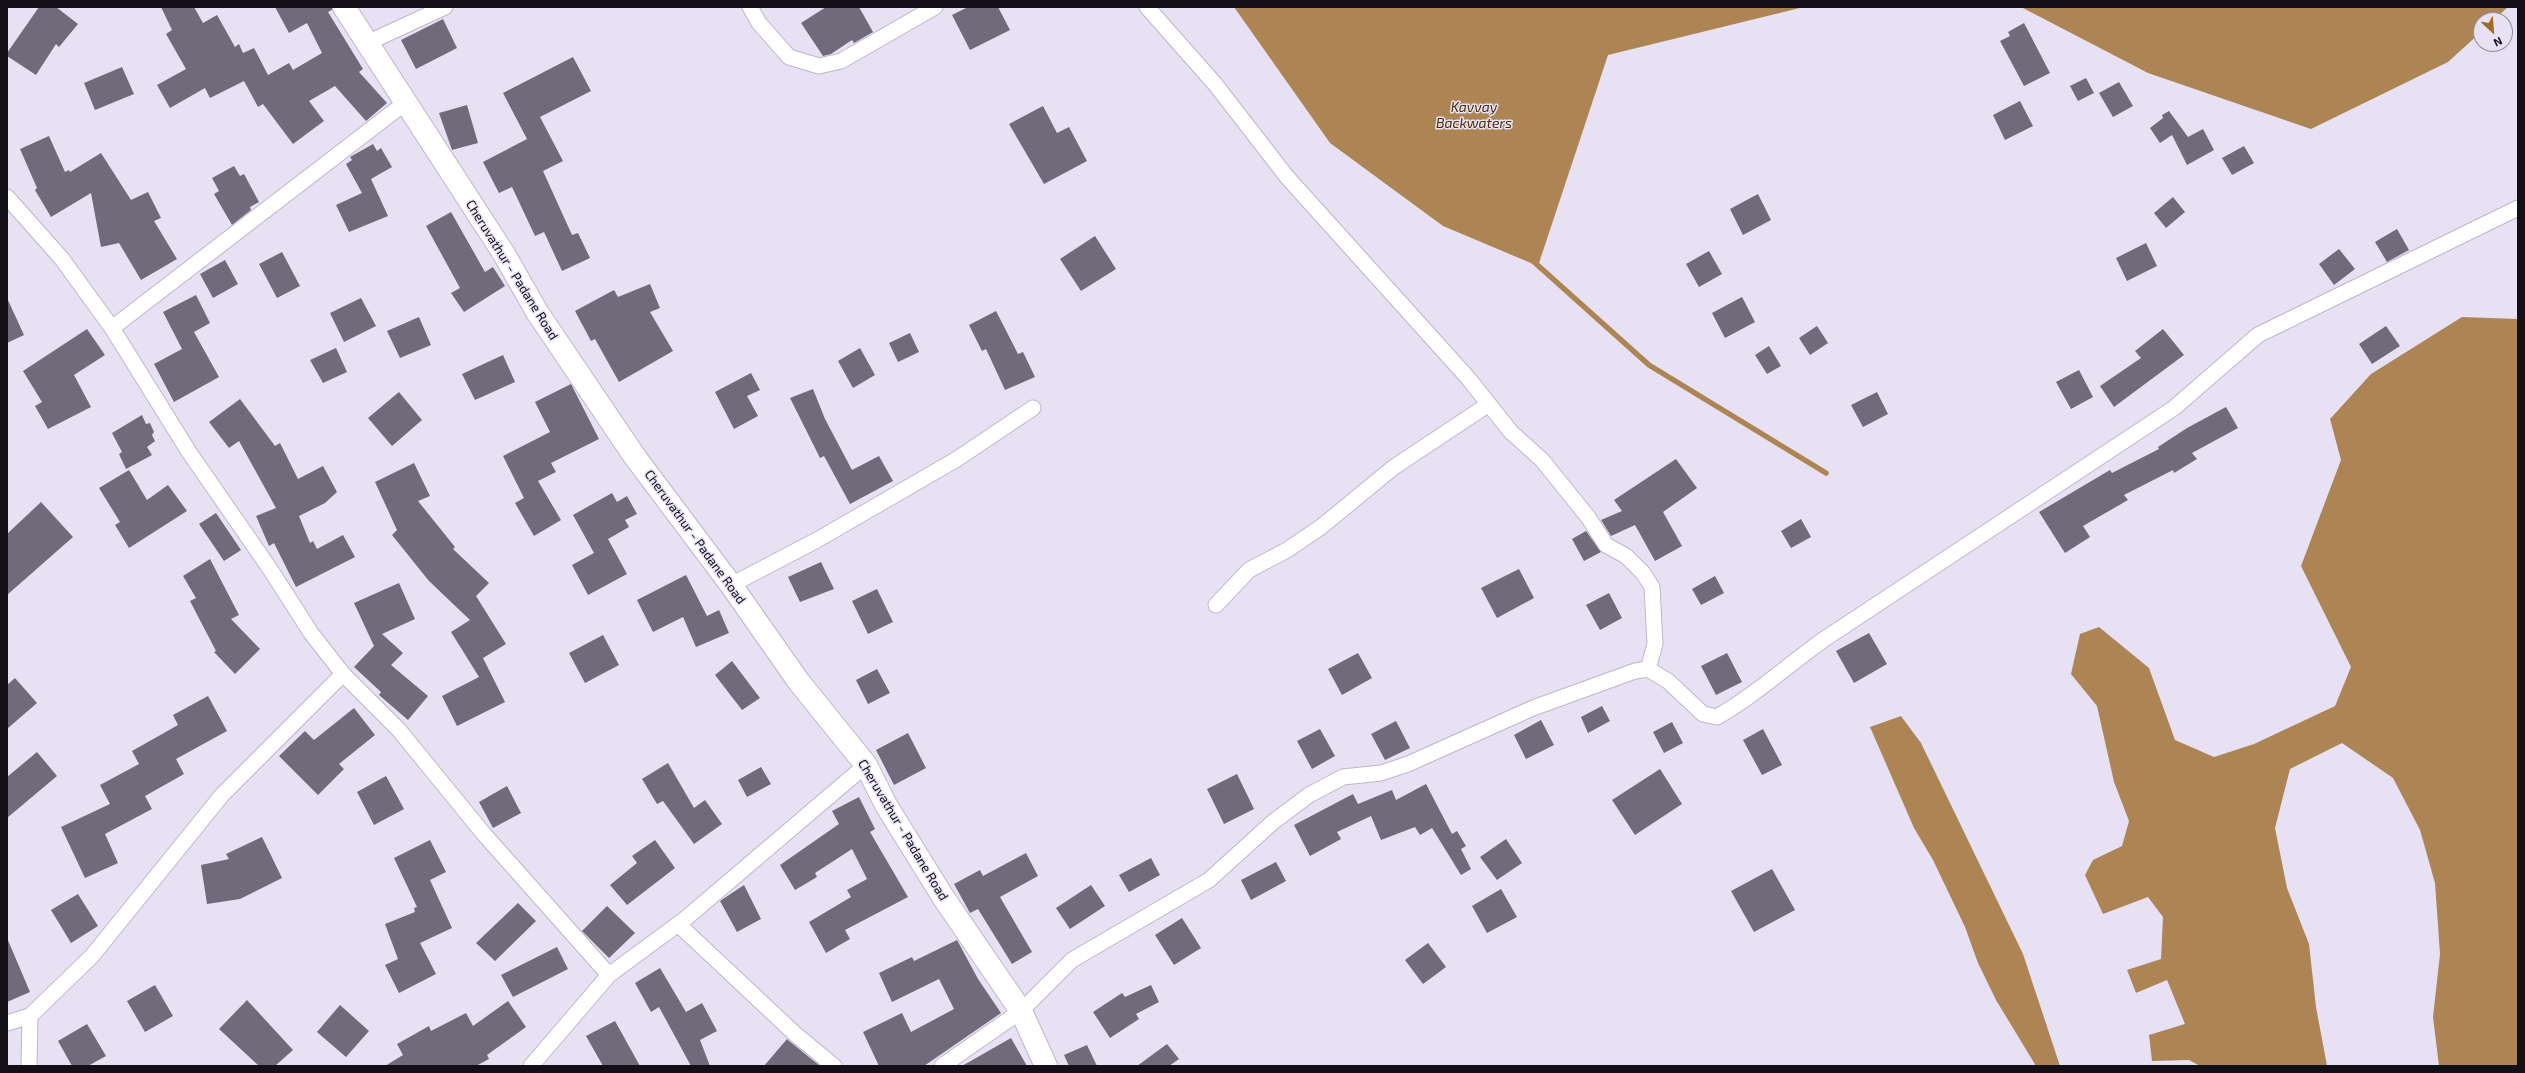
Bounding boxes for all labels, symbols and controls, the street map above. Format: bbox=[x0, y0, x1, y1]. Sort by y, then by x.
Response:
north arrow bbox=[2473, 12, 2513, 52]
text: N bbox=[2492, 35, 2504, 50]
water label: Kavvay Backwaters bbox=[1436, 99, 1512, 132]
street label: Cheruvathur - Padane Road bbox=[462, 197, 562, 343]
street label: Cheruvathur - Padane Road bbox=[641, 467, 749, 607]
street label: Cheruvathur - Padane Road bbox=[855, 757, 951, 903]

